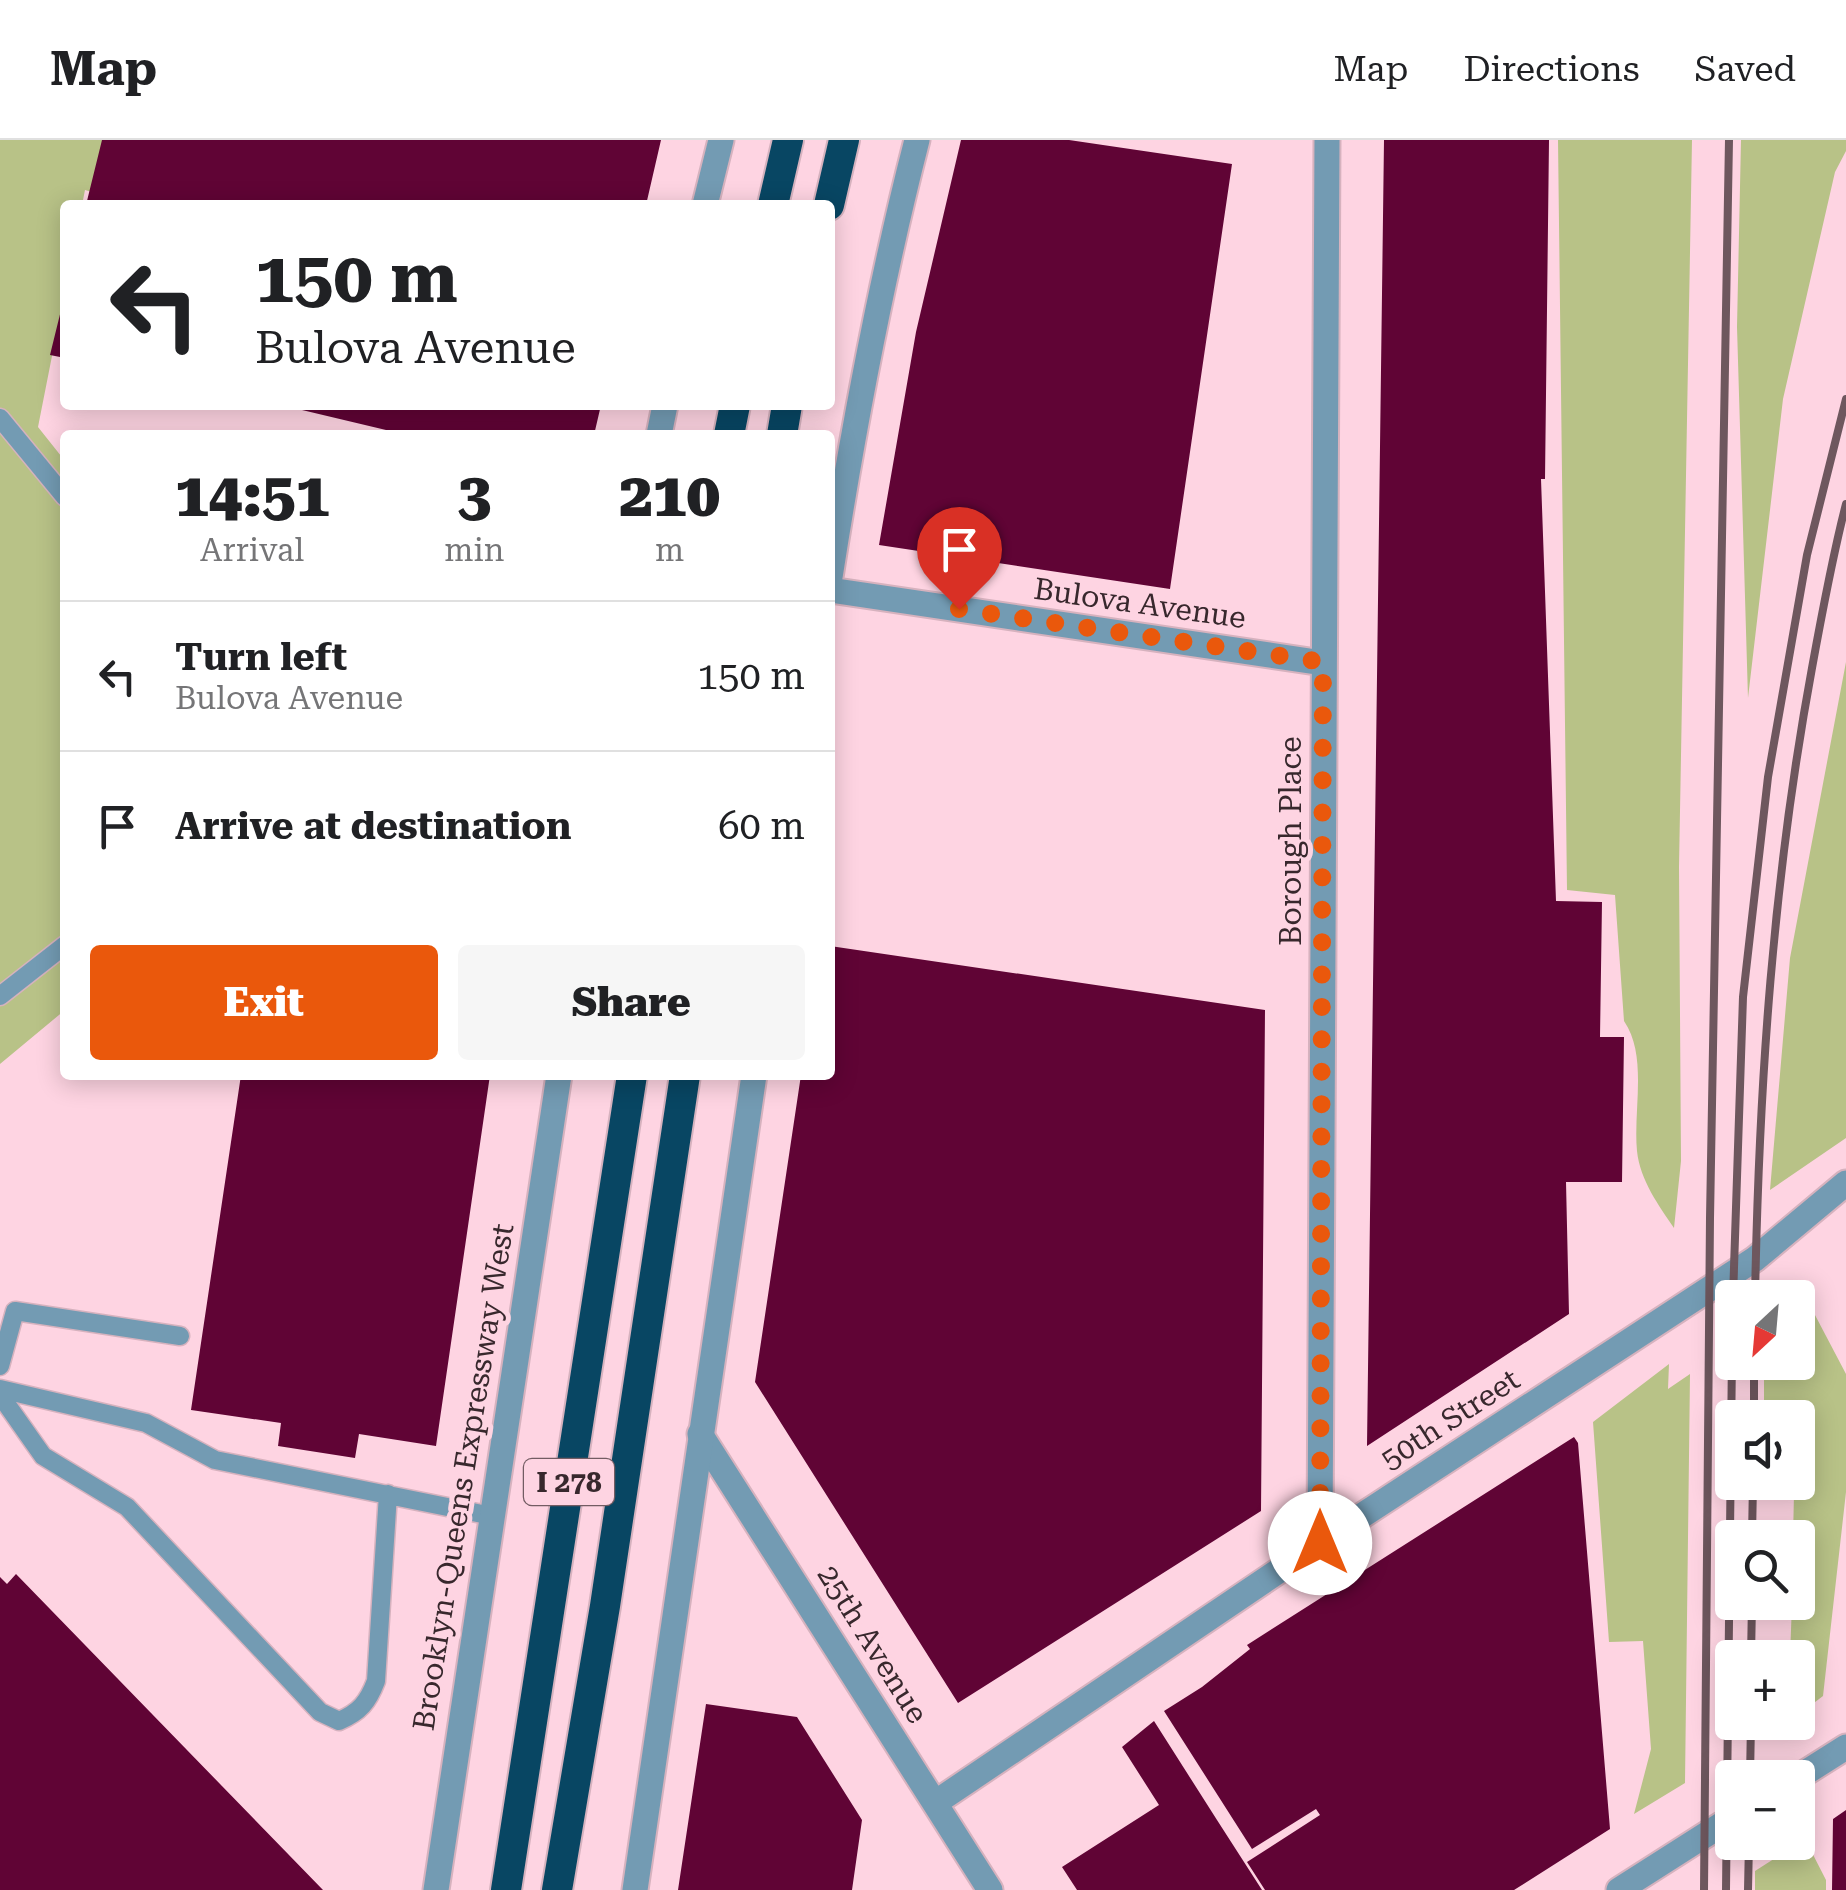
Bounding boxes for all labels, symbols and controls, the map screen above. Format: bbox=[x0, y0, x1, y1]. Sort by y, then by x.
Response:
text: Map bbox=[50, 41, 157, 97]
text: Map bbox=[1334, 49, 1408, 90]
text: Directions bbox=[1463, 49, 1640, 90]
text: Saved bbox=[1695, 49, 1796, 90]
text: 150 m bbox=[255, 237, 458, 319]
icon: left bbox=[90, 240, 220, 370]
text: Bulova Avenue bbox=[255, 321, 576, 374]
text: 14:51 bbox=[175, 460, 329, 531]
text: 3 bbox=[457, 460, 491, 531]
text: 210 bbox=[619, 460, 720, 531]
pin bbox=[917, 507, 1002, 610]
icon: arrive bbox=[932, 522, 987, 577]
text: Arrival bbox=[200, 531, 304, 569]
text: min bbox=[444, 531, 504, 569]
text: m bbox=[655, 531, 684, 569]
street label: Bulova Avenue bbox=[1032, 571, 1248, 635]
text: Turn left bbox=[175, 635, 347, 679]
icon: left bbox=[90, 649, 145, 704]
text: 150 m bbox=[697, 654, 805, 698]
text: Bulova Avenue bbox=[175, 679, 403, 717]
street label: Borough Place bbox=[1273, 736, 1308, 946]
icon: arrive bbox=[90, 799, 145, 854]
text: Arrive at destination bbox=[175, 804, 571, 848]
text: 60 m bbox=[718, 804, 805, 848]
button: Exit bbox=[90, 945, 438, 1060]
button: Share bbox=[458, 945, 805, 1060]
street label: Brooklyn-Queens Expressway West bbox=[406, 1221, 520, 1733]
north arrow bbox=[1715, 1280, 1815, 1380]
map controls bbox=[1715, 1280, 1815, 1860]
street label: 50th Street bbox=[1374, 1361, 1526, 1477]
button: sound bbox=[1715, 1400, 1815, 1500]
road number: I 278 bbox=[524, 1459, 614, 1505]
position arrow bbox=[1268, 1491, 1372, 1595]
button: search bbox=[1715, 1520, 1815, 1620]
street label: 25th Avenue bbox=[811, 1559, 935, 1729]
button: + bbox=[1715, 1640, 1815, 1740]
button: − bbox=[1715, 1760, 1815, 1860]

